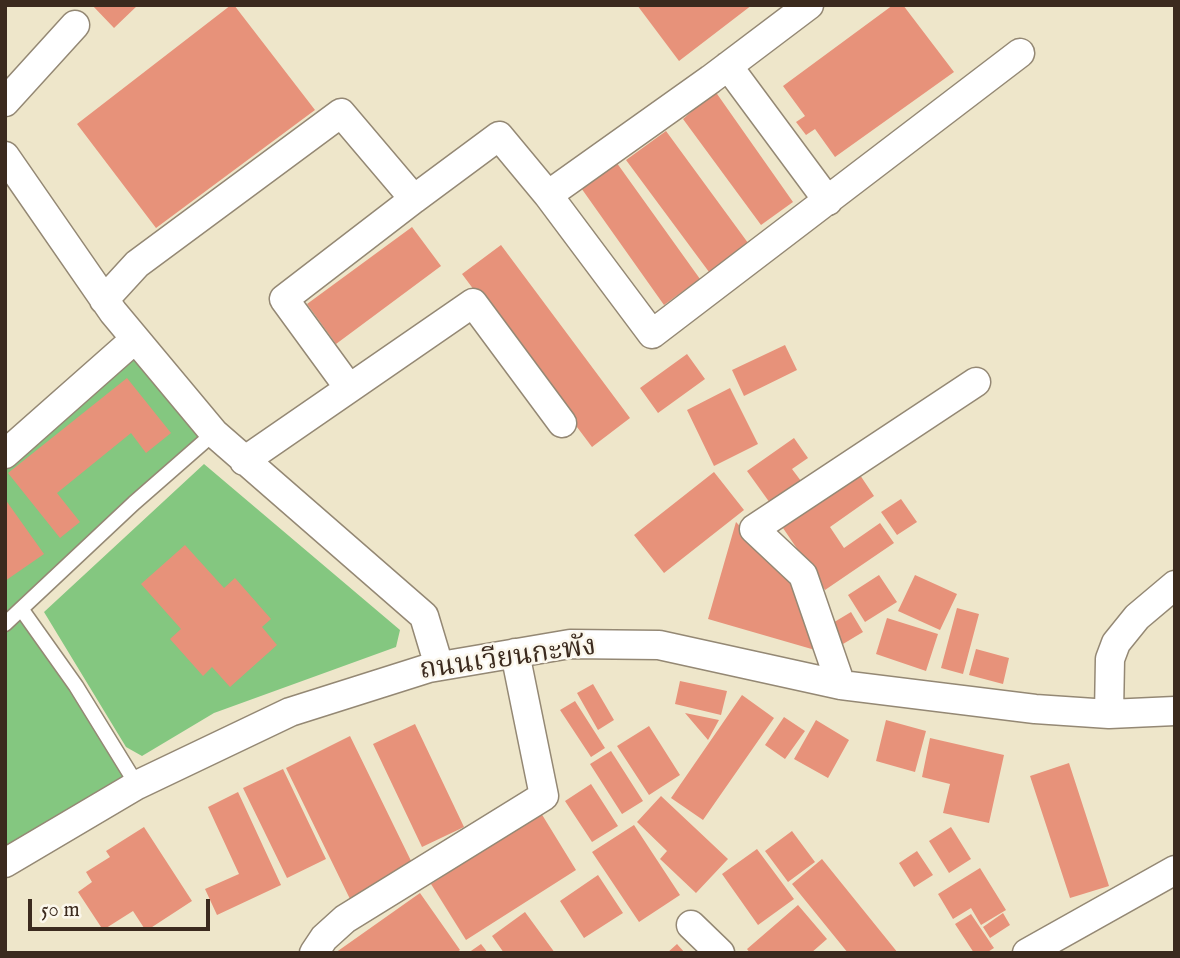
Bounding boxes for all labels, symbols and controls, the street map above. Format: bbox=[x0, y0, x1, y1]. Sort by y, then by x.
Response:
street label: ถนนเวียนกะพัง bbox=[418, 631, 598, 689]
scale bar bbox=[32, 884, 214, 928]
text: 50 m bbox=[41, 897, 80, 924]

